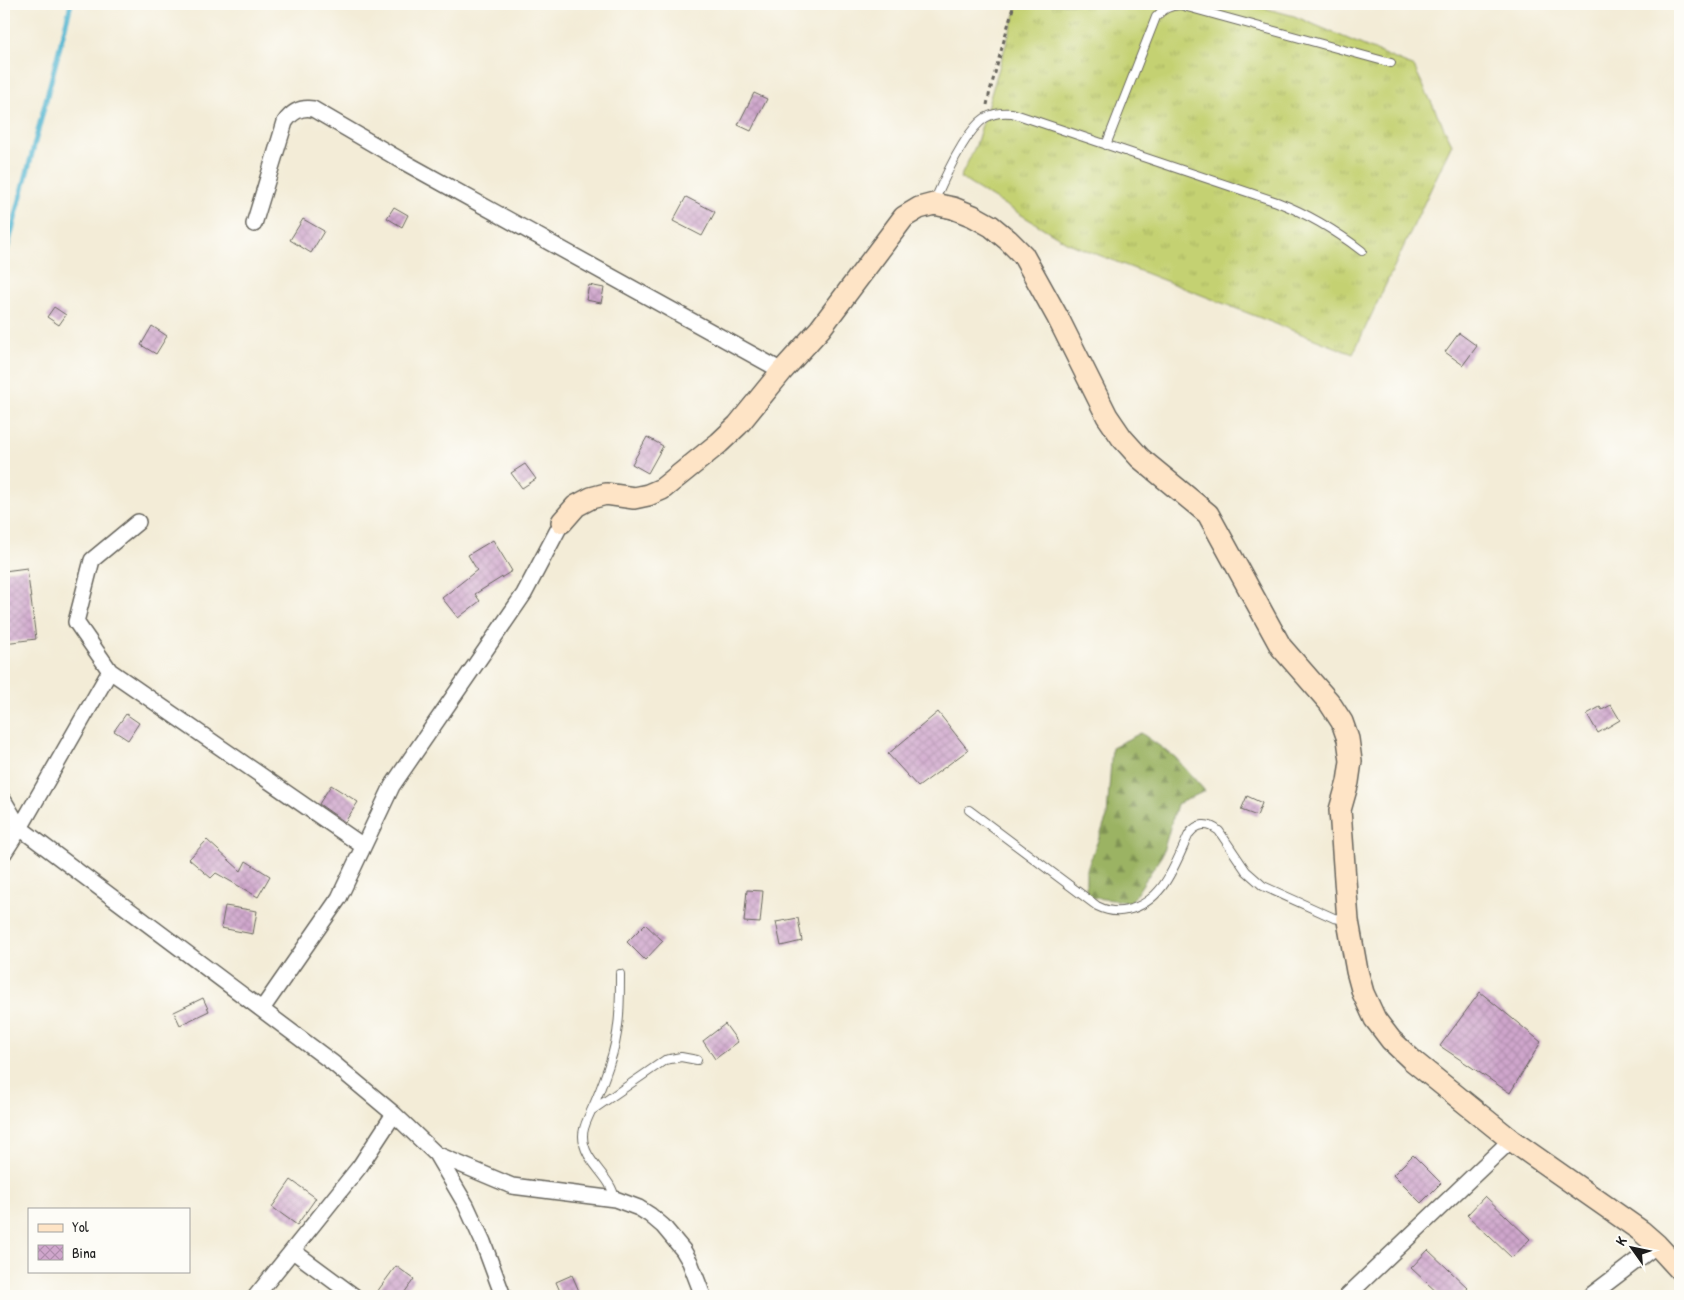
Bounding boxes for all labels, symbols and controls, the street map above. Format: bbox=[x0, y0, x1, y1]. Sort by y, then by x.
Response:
legend bbox=[28, 1208, 190, 1272]
text: Yol bbox=[72, 1216, 89, 1237]
north arrow bbox=[1606, 1222, 1656, 1272]
text: K bbox=[1611, 1232, 1631, 1249]
text: Bina bbox=[72, 1242, 96, 1263]

